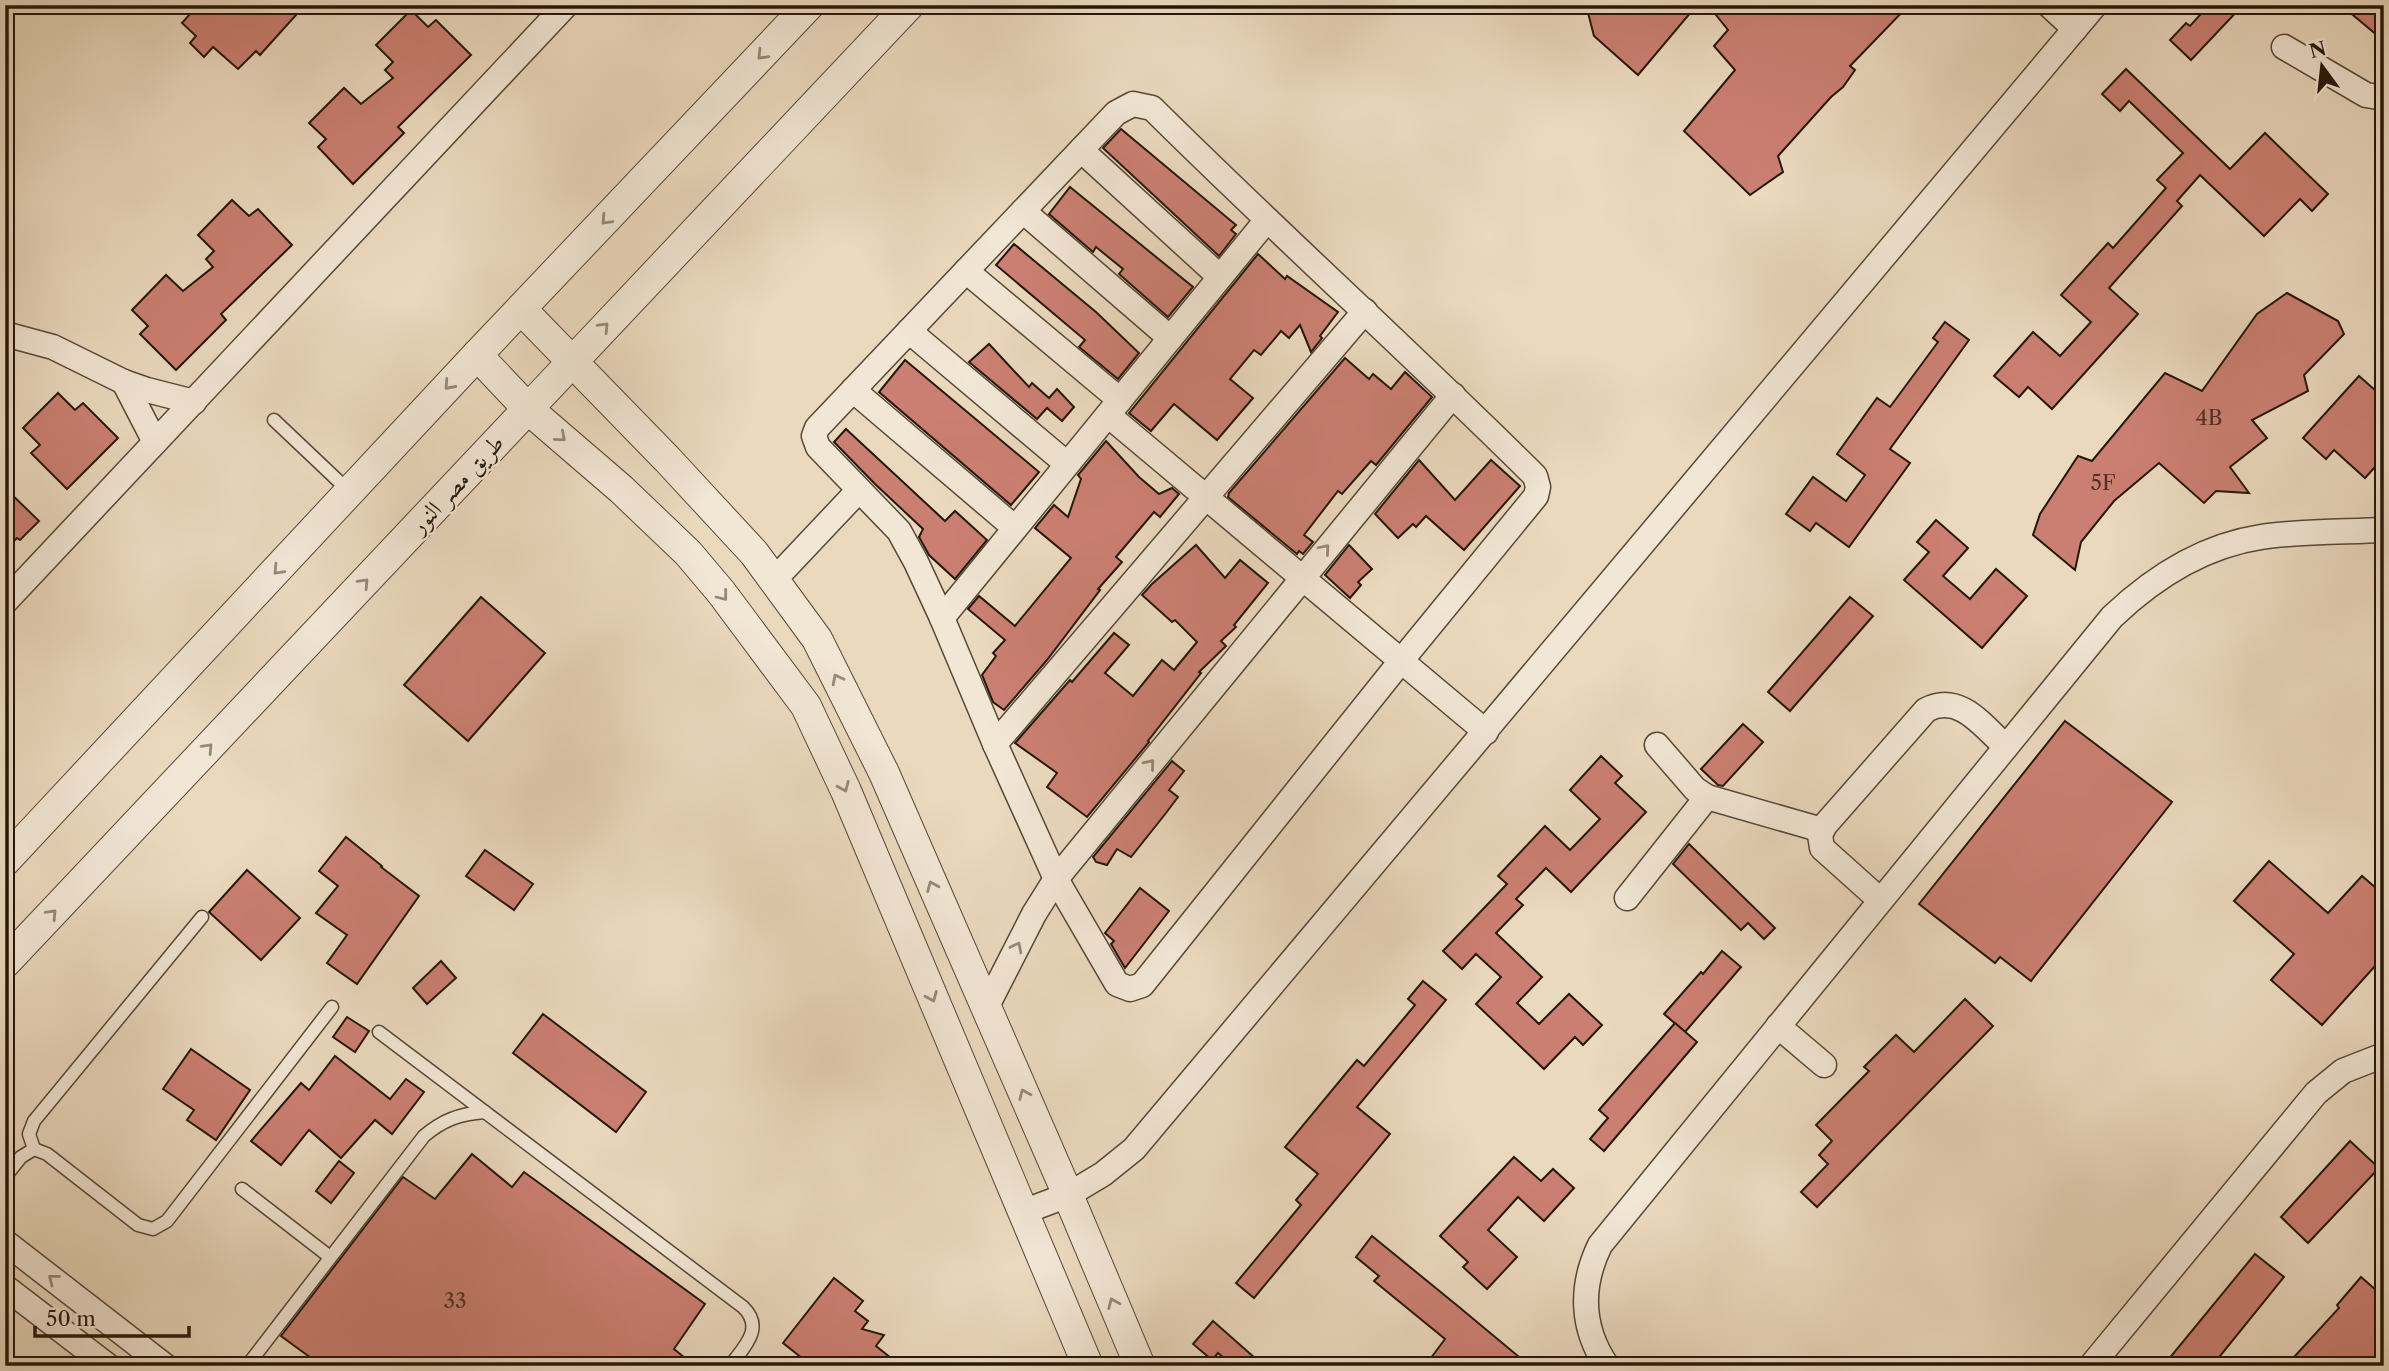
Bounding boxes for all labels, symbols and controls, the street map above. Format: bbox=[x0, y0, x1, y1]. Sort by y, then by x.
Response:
north arrow bbox=[2288, 32, 2358, 102]
text: N bbox=[2307, 37, 2329, 63]
one-way arrow bbox=[758, 47, 771, 60]
one-way arrow bbox=[601, 212, 614, 225]
one-way arrow bbox=[595, 322, 608, 335]
one-way arrow bbox=[445, 377, 458, 390]
house number: 4B bbox=[2196, 405, 2222, 430]
street label: طريق مصر النور bbox=[402, 428, 511, 542]
one-way arrow bbox=[552, 429, 565, 441]
house number: 5F bbox=[2090, 470, 2116, 495]
one-way arrow bbox=[1317, 545, 1329, 558]
one-way arrow bbox=[273, 562, 286, 575]
one-way arrow bbox=[356, 578, 369, 591]
one-way arrow bbox=[715, 588, 728, 600]
one-way arrow bbox=[831, 674, 845, 686]
one-way arrow bbox=[200, 743, 213, 756]
one-way arrow bbox=[1142, 759, 1154, 772]
one-way arrow bbox=[836, 780, 850, 792]
one-way arrow bbox=[926, 880, 940, 893]
one-way arrow bbox=[44, 909, 56, 922]
one-way arrow bbox=[1008, 942, 1022, 954]
one-way arrow bbox=[924, 990, 938, 1002]
one-way arrow bbox=[1018, 1089, 1032, 1101]
one-way arrow bbox=[49, 1274, 61, 1287]
house number: 33 bbox=[443, 1288, 467, 1313]
scale bar bbox=[35, 1294, 189, 1338]
one-way arrow bbox=[1108, 1298, 1122, 1310]
text: 50 m bbox=[46, 1306, 96, 1331]

